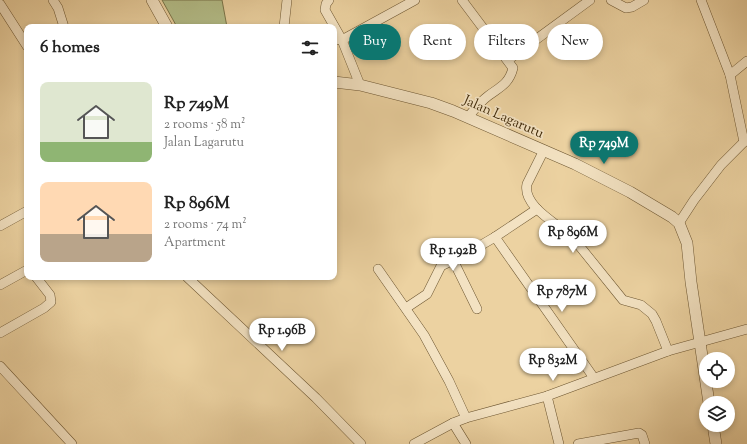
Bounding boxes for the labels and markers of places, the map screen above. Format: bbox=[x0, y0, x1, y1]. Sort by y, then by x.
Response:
pin: Rp 749M bbox=[567, 131, 641, 165]
pin: Rp 896M bbox=[536, 220, 610, 254]
pin: Rp 1.92B bbox=[412, 238, 494, 272]
pin: Rp 787M bbox=[525, 279, 599, 313]
pin: Rp 1.96B bbox=[241, 318, 323, 352]
pin: Rp 832M bbox=[516, 348, 590, 382]

